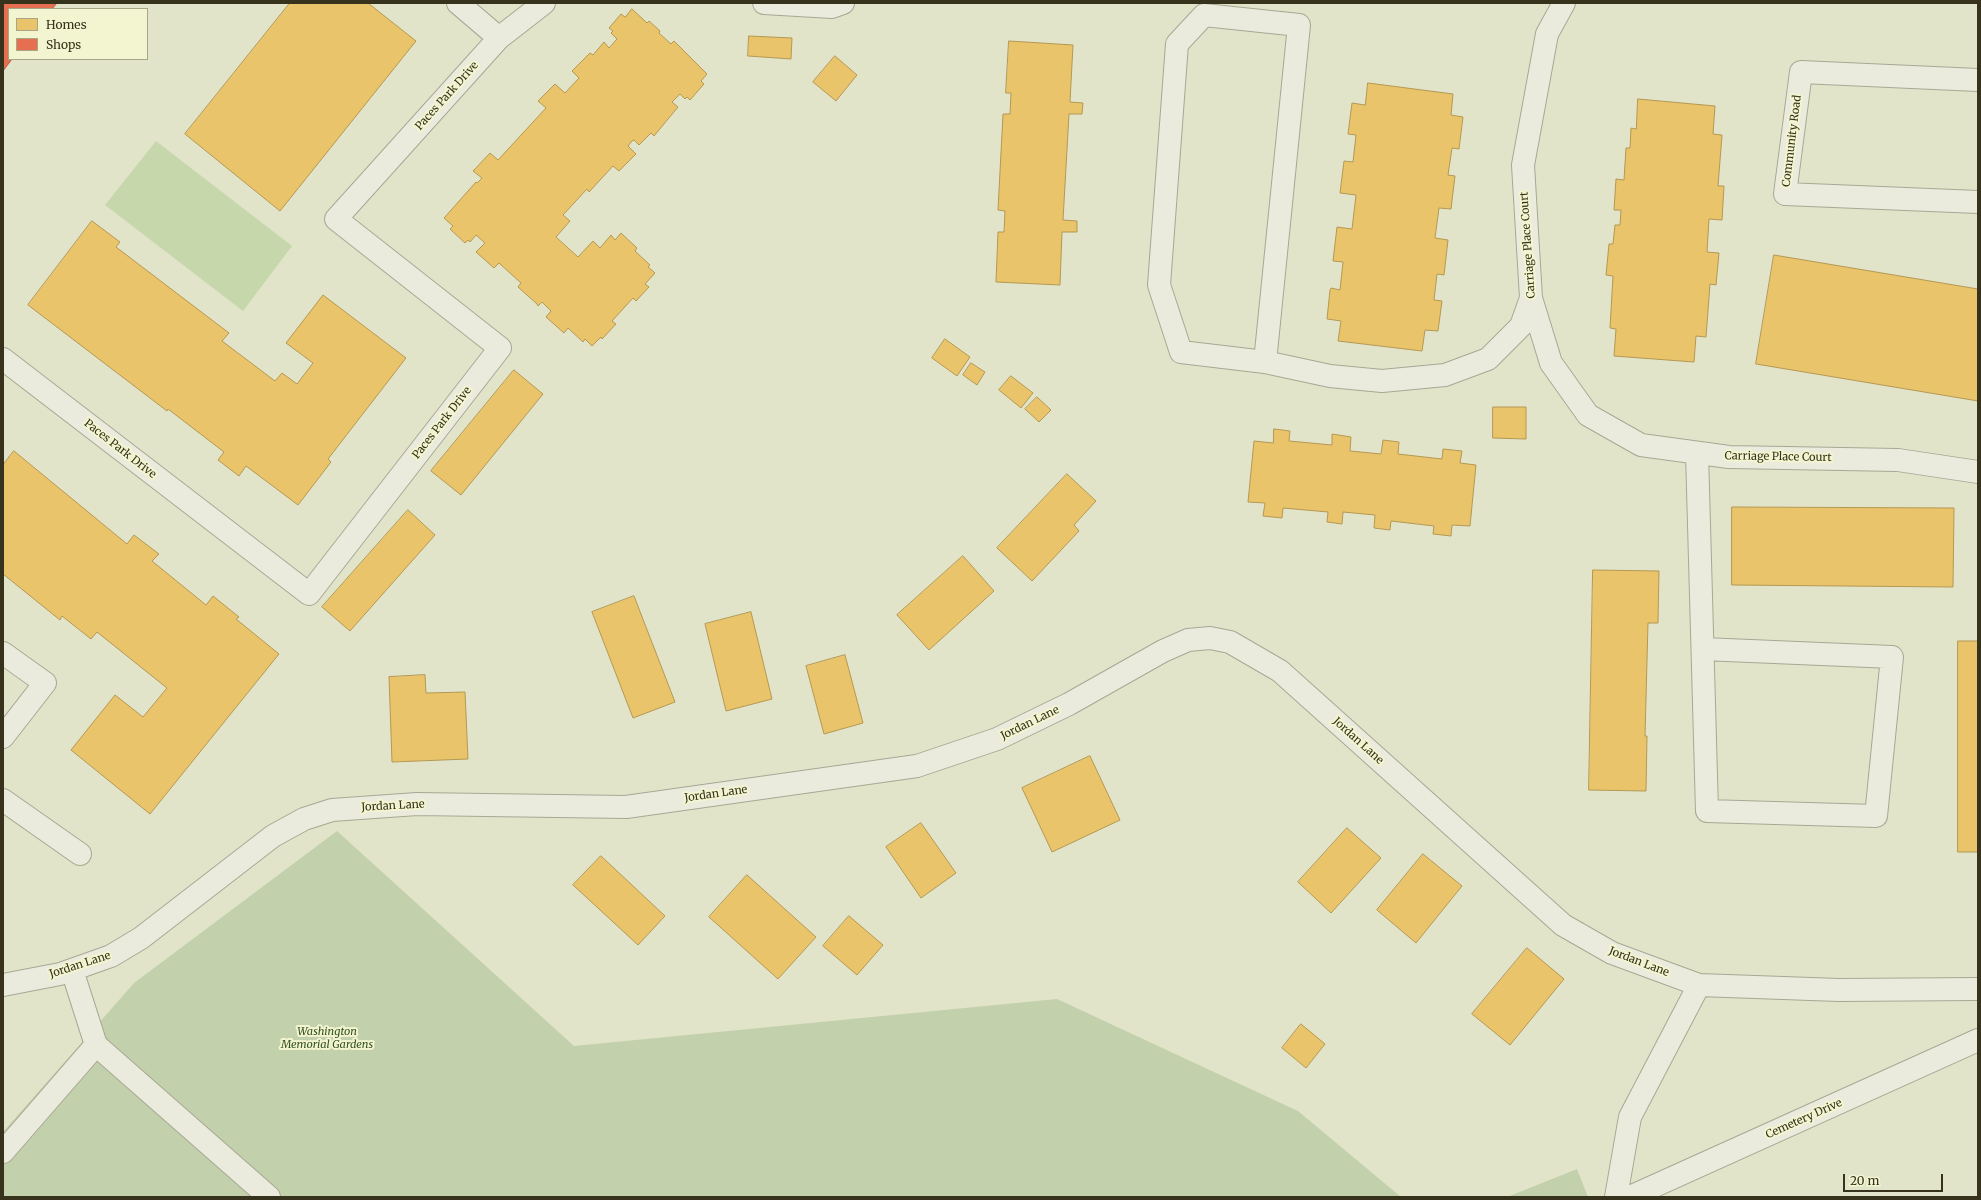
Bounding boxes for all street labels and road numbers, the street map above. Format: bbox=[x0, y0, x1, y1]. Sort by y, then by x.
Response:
street label: Paces Park Drive bbox=[413, 59, 481, 133]
street label: Community Road bbox=[1780, 94, 1804, 188]
street label: Carriage Place Court bbox=[1518, 191, 1538, 299]
street label: Paces Park Drive bbox=[410, 384, 474, 462]
street label: Paces Park Drive bbox=[81, 417, 159, 481]
street label: Carriage Place Court bbox=[1724, 449, 1832, 465]
street label: Jordan Lane bbox=[999, 703, 1061, 743]
street label: Jordan Lane bbox=[1330, 715, 1386, 767]
street label: Jordan Lane bbox=[684, 783, 748, 805]
street label: Jordan Lane bbox=[361, 798, 425, 814]
street label: Jordan Lane bbox=[1607, 944, 1671, 980]
street label: Jordan Lane bbox=[48, 949, 112, 981]
street label: Cemetery Drive bbox=[1764, 1096, 1844, 1142]

